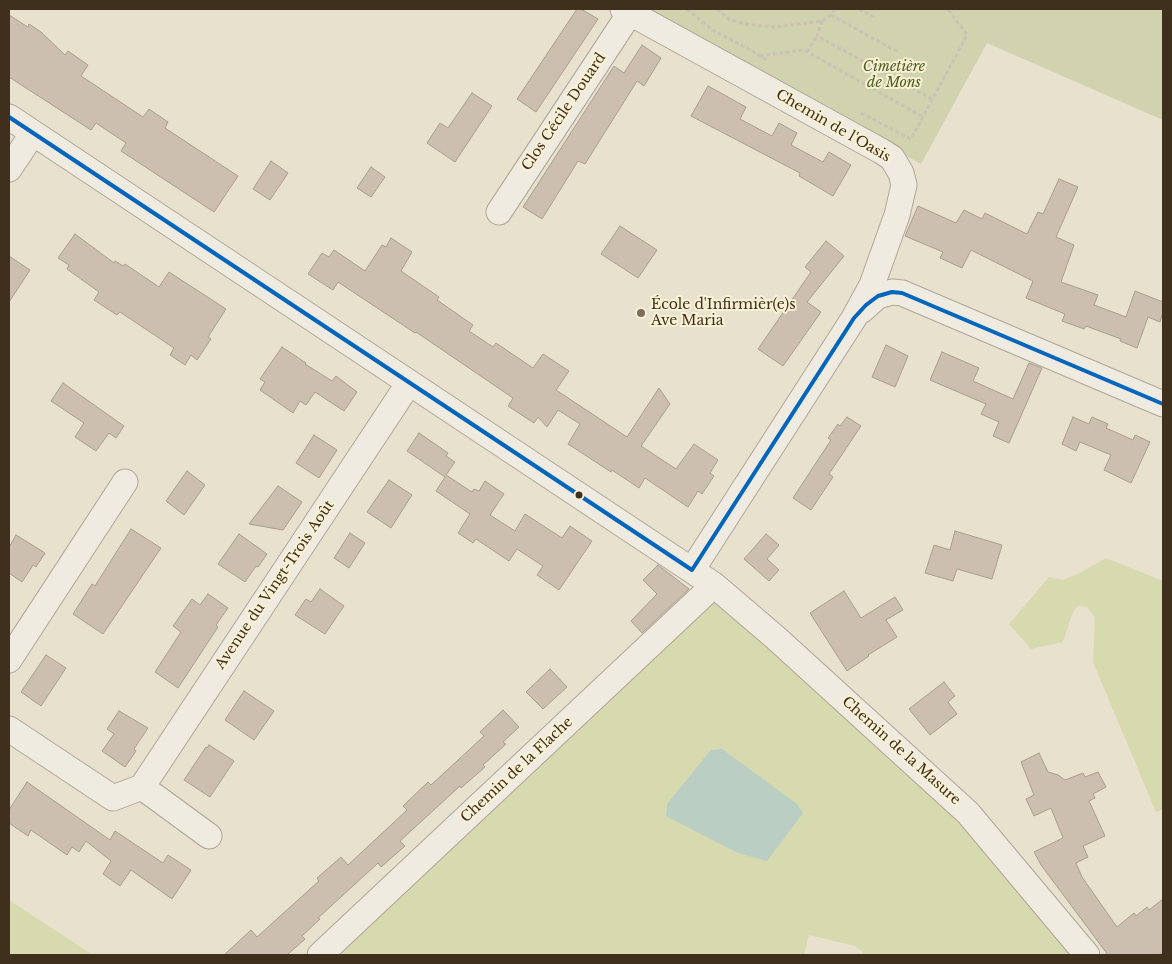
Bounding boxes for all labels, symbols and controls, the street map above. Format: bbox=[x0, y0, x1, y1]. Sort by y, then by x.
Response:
street label: Clos Cécile Douard bbox=[518, 50, 610, 174]
park label: Cimetière de Mons bbox=[863, 59, 925, 92]
street label: Chemin de l'Oasis bbox=[773, 86, 893, 166]
place label: École d'Infirmièr(e)s Ave Maria bbox=[651, 297, 796, 330]
marker: École d'Infirmièr(e)s Ave Maria bbox=[635, 307, 647, 319]
unlabelled marker bbox=[574, 490, 584, 500]
street label: Avenue du Vingt-Trois Août bbox=[212, 497, 338, 673]
street label: Chemin de la Masure bbox=[838, 693, 964, 809]
street label: Chemin de la Flache bbox=[458, 714, 576, 826]

